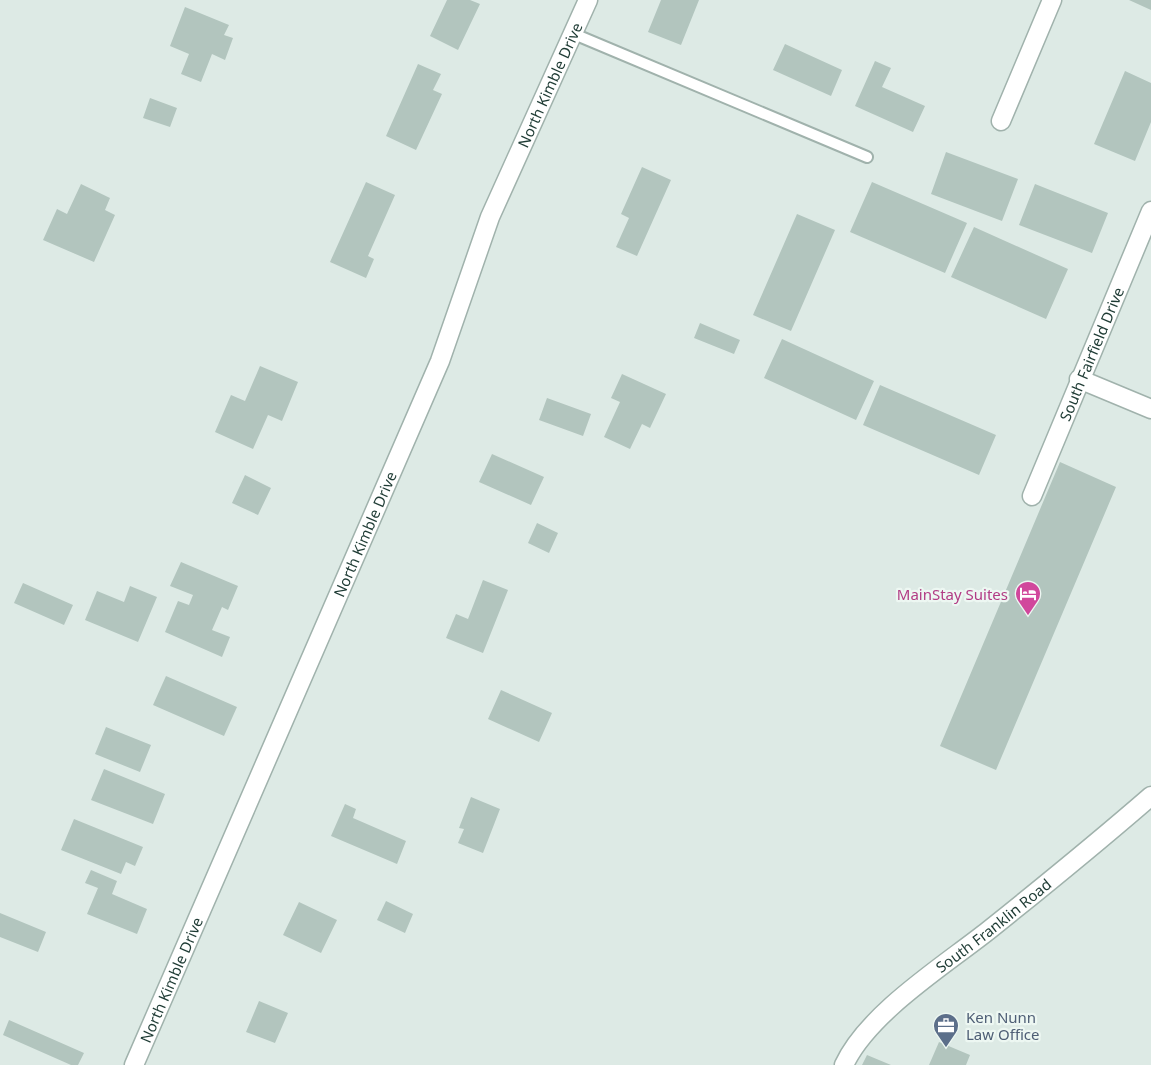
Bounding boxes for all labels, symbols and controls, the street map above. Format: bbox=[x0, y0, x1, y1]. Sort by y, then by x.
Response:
street label: North Kimble Drive bbox=[513, 19, 587, 151]
street label: South Fairfield Drive bbox=[1055, 284, 1128, 424]
street label: North Kimble Drive bbox=[329, 468, 401, 600]
hotel icon: MainStay Suites bbox=[1013, 579, 1043, 617]
place label: MainStay Suites bbox=[897, 584, 1008, 604]
street label: South Franklin Road bbox=[931, 874, 1055, 977]
street label: North Kimble Drive bbox=[135, 914, 207, 1046]
place label: Ken Nunn Law Office bbox=[966, 1007, 1040, 1044]
office icon: Ken Nunn Law Office bbox=[931, 1011, 961, 1049]

